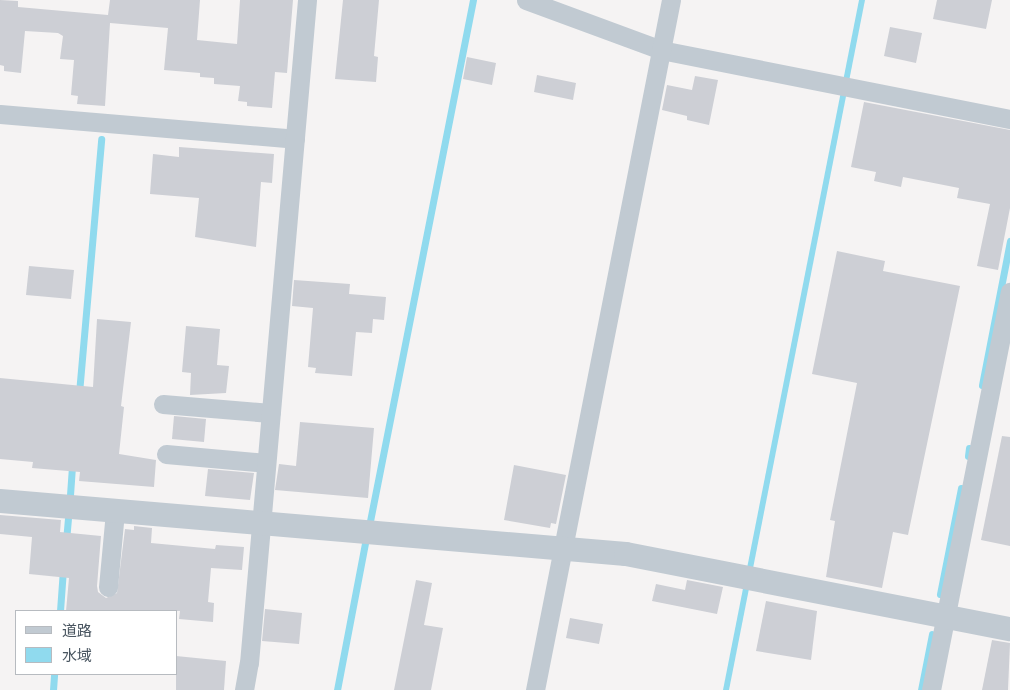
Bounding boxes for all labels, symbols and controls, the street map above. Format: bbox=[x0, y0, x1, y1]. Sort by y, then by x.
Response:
legend bbox=[15, 610, 178, 675]
text: 道路 bbox=[62, 621, 92, 640]
text: 水域 bbox=[62, 646, 92, 665]

